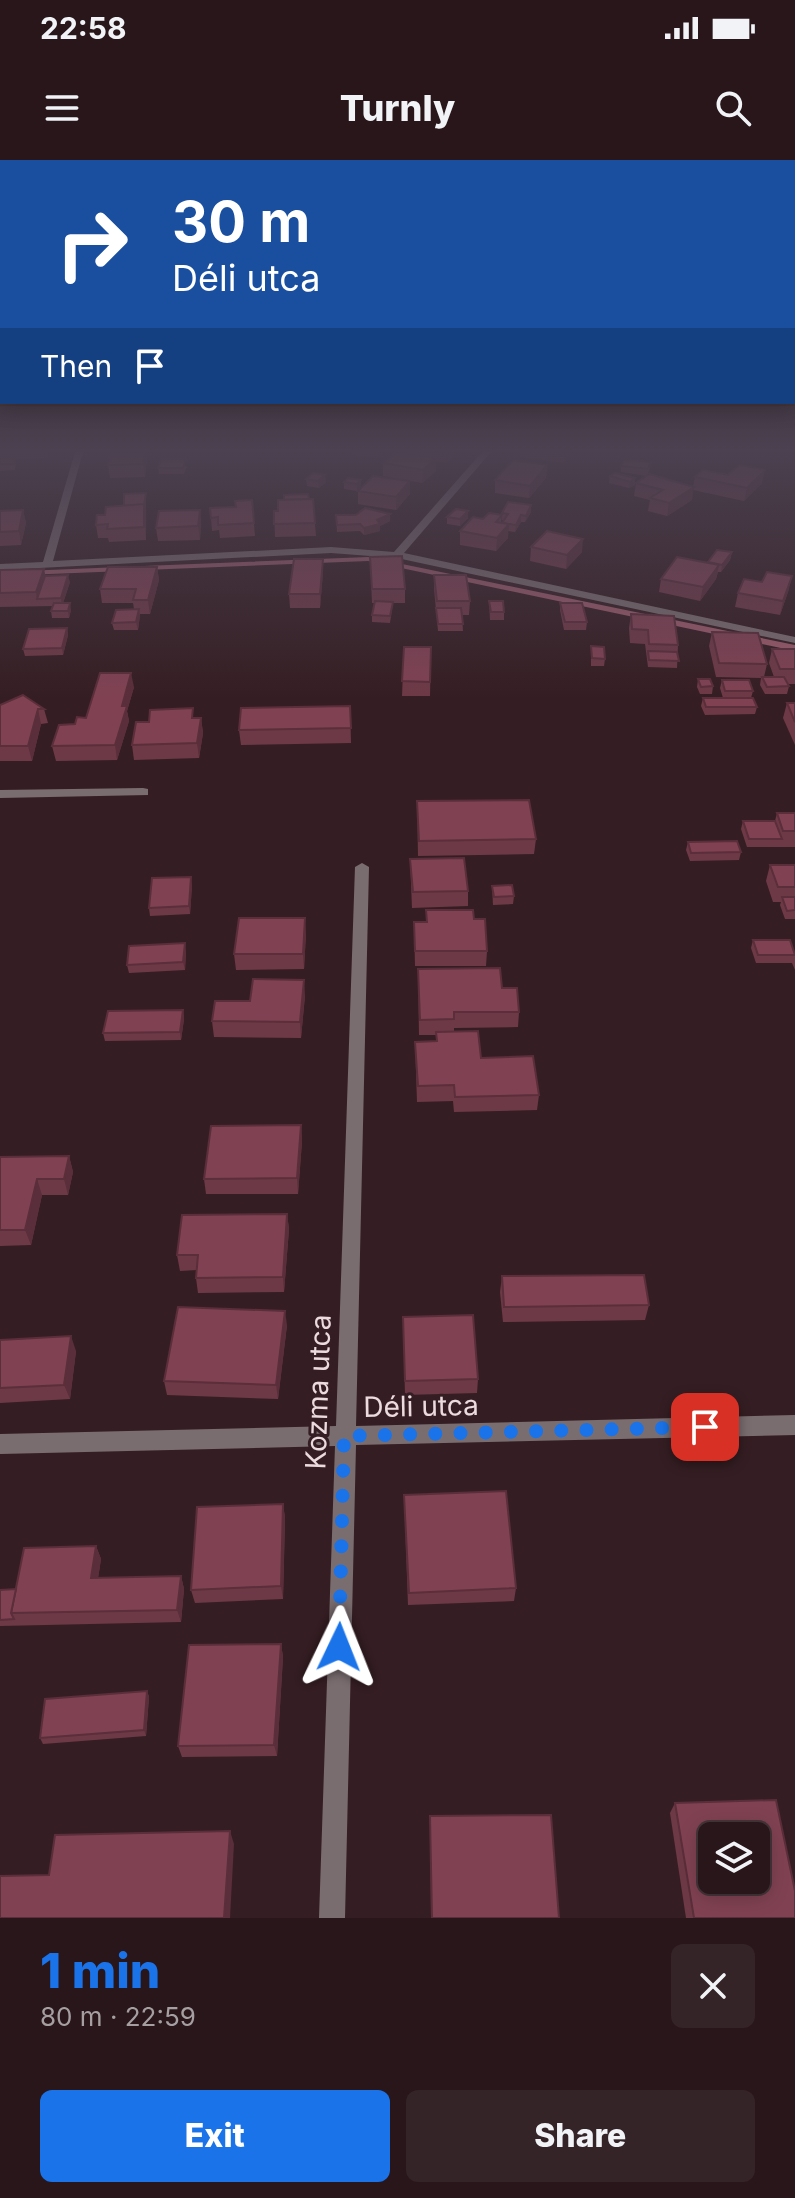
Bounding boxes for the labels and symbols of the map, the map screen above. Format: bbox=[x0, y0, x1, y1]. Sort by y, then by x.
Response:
street label: Kozma utca bbox=[298, 1314, 338, 1470]
street label: Déli utca bbox=[363, 1388, 479, 1424]
pin bbox=[671, 1393, 739, 1461]
position arrow bbox=[297, 1605, 381, 1689]

